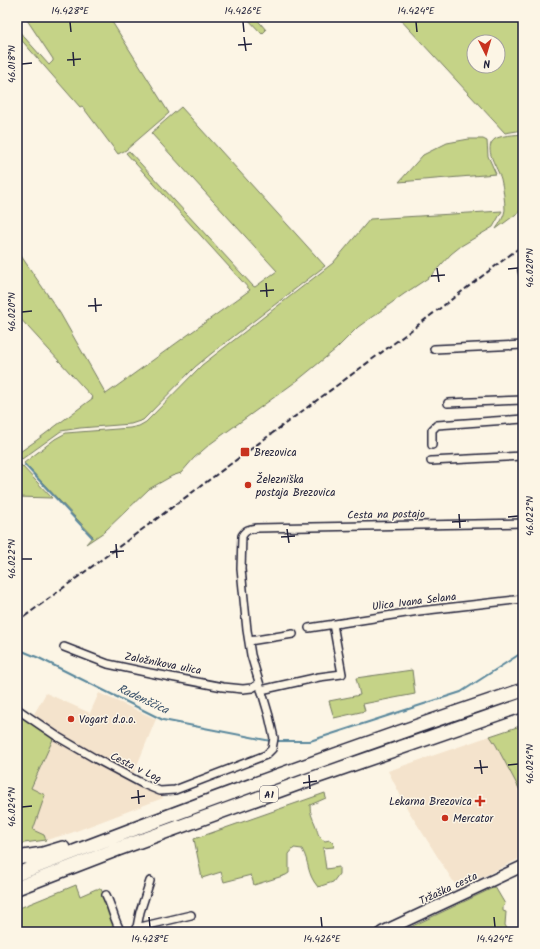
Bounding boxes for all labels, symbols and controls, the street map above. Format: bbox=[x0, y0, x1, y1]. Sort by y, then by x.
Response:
text: 14.428°E bbox=[51, 3, 90, 19]
text: 14.426°E bbox=[224, 3, 263, 19]
text: 14.424°E bbox=[397, 3, 436, 19]
north arrow bbox=[466, 34, 506, 74]
text: 46.018°N bbox=[4, 45, 20, 83]
text: N bbox=[482, 54, 491, 72]
text: 46.020°N bbox=[522, 248, 538, 288]
text: 46.020°N bbox=[4, 292, 20, 332]
place label: Brezovica bbox=[254, 444, 297, 462]
marker: Brezovica bbox=[239, 446, 251, 458]
place label: Železniška postaja Brezovica bbox=[255, 471, 335, 502]
marker: Železniška postaja Brezovica bbox=[243, 480, 253, 490]
text: 46.022°N bbox=[522, 496, 538, 536]
street label: Cesta na postajo bbox=[347, 505, 425, 525]
text: 46.022°N bbox=[4, 539, 20, 579]
street label: Ulica Ivana Selana bbox=[371, 588, 457, 616]
street label: Založnikova ulica bbox=[123, 648, 203, 680]
water label: Radenščica bbox=[114, 679, 173, 720]
place label: Vogart d.o.o. bbox=[79, 711, 136, 729]
marker: Vogart d.o.o. bbox=[66, 714, 76, 724]
text: 46.024°N bbox=[522, 744, 538, 784]
street label: Cesta v Log bbox=[107, 748, 164, 788]
road number: A1 bbox=[260, 786, 278, 802]
text: 46.024°N bbox=[4, 787, 20, 827]
place label: Lekarna Brezovica bbox=[389, 793, 472, 811]
marker: Lekarna Brezovica bbox=[475, 796, 485, 806]
place label: Mercator bbox=[453, 810, 495, 828]
marker: Mercator bbox=[440, 813, 450, 823]
street label: Tržaška cesta bbox=[416, 867, 481, 910]
text: 14.428°E bbox=[131, 931, 170, 947]
text: 14.426°E bbox=[303, 931, 342, 947]
text: 14.424°E bbox=[476, 931, 515, 947]

